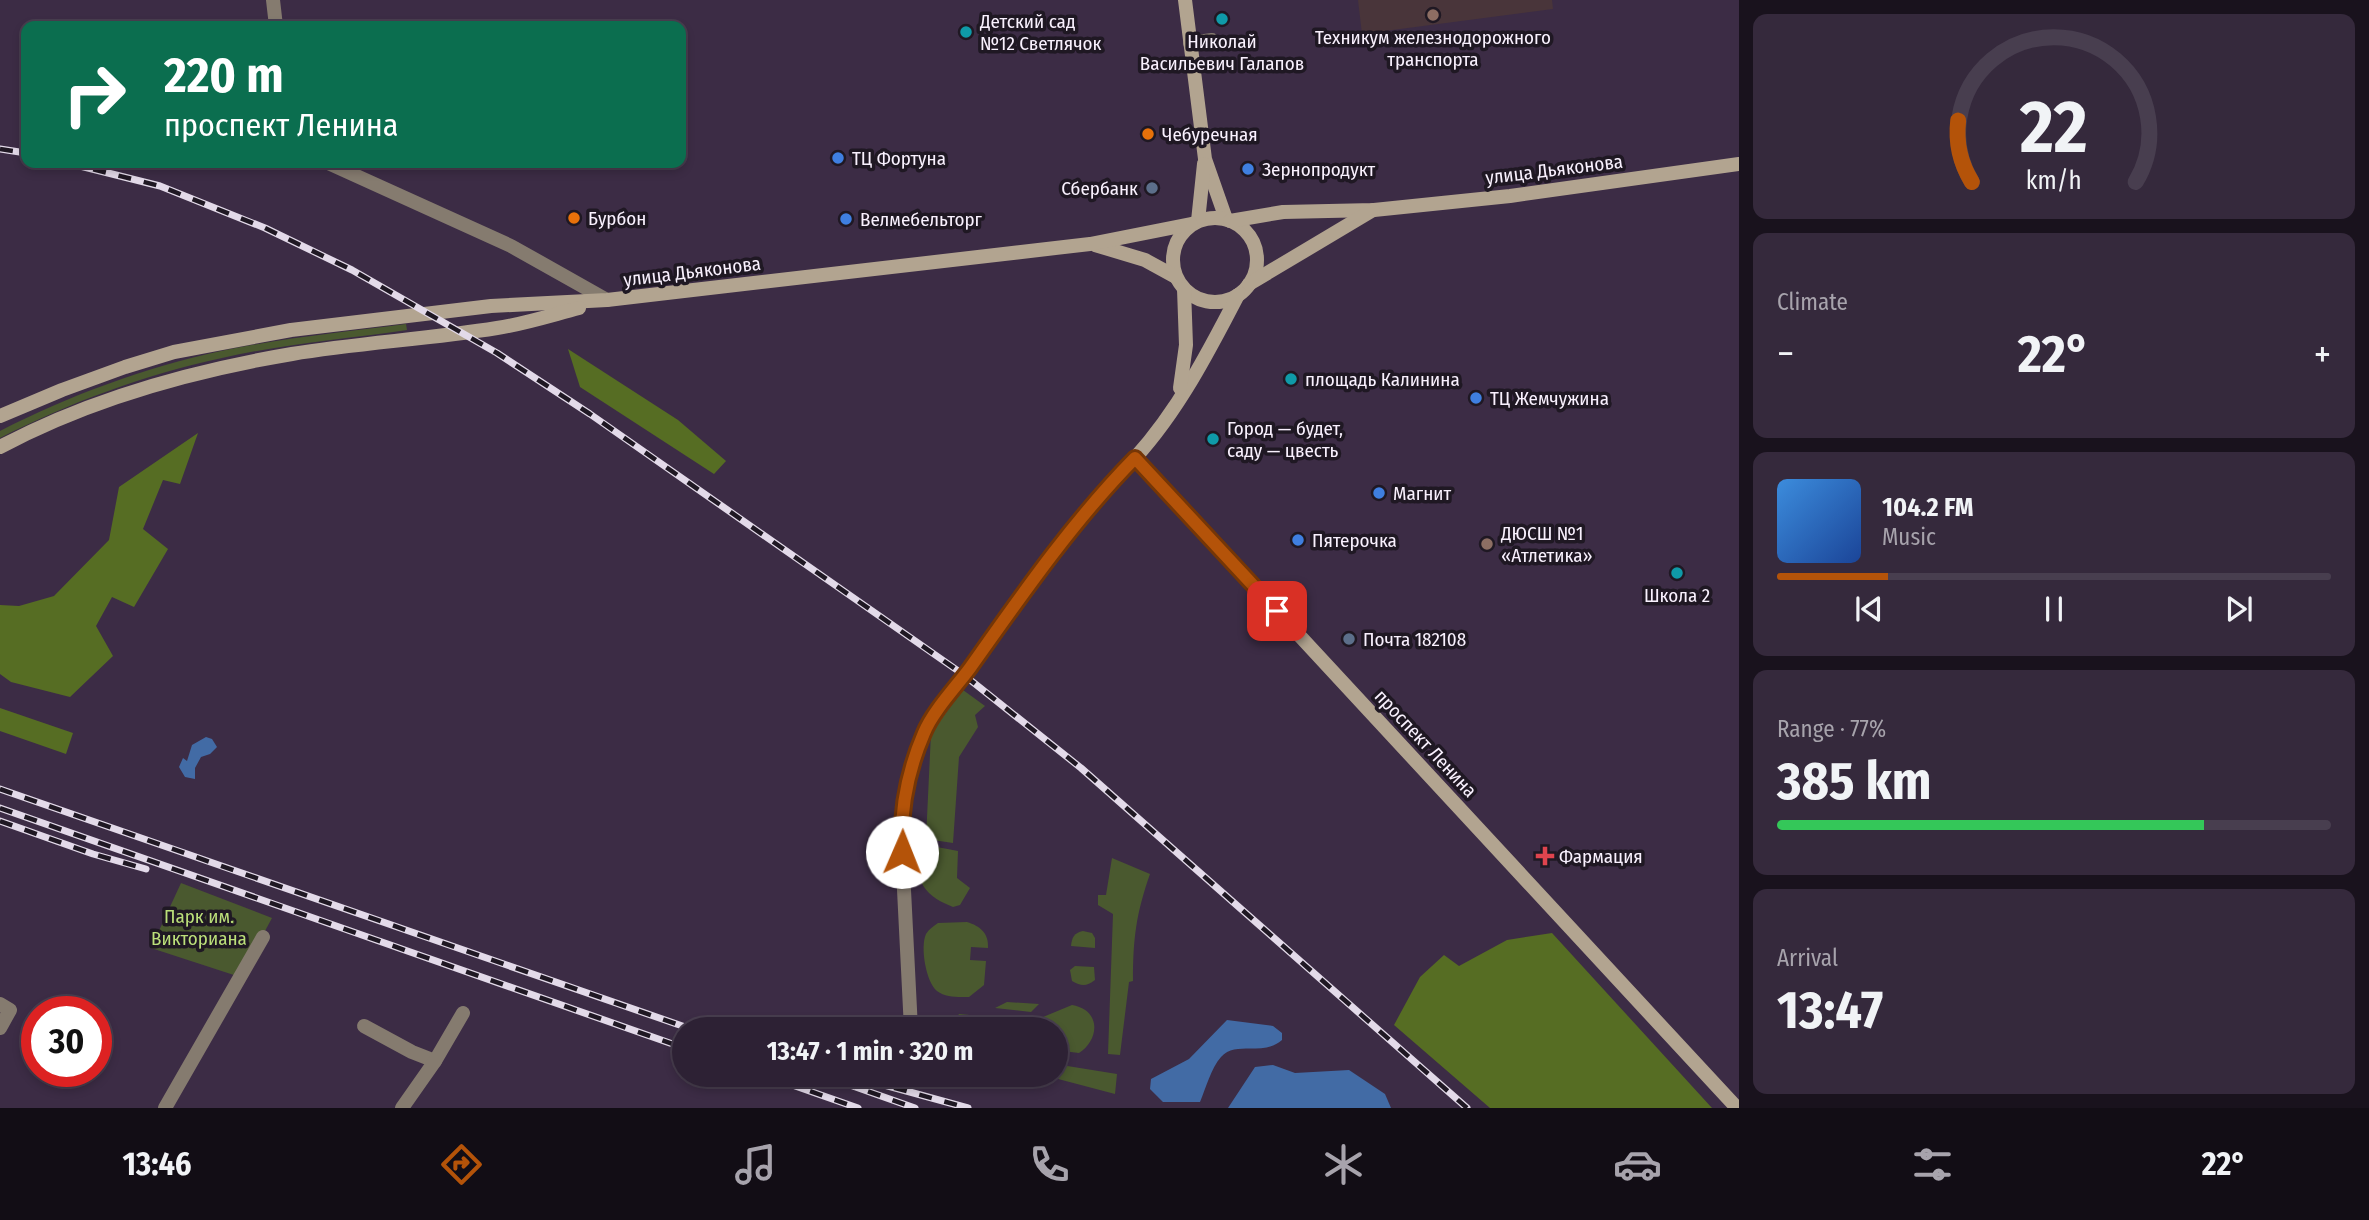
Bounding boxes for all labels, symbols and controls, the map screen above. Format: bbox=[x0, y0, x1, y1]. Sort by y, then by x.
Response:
marker: Техникум железнодорожного транспорта bbox=[1425, 7, 1441, 23]
place label: Детский сад №12 Светлячок bbox=[979, 10, 1102, 55]
marker: Николай Васильевич Галапов bbox=[1214, 11, 1230, 27]
marker: Детский сад №12 Светлячок bbox=[958, 24, 974, 40]
place label: Техникум железнодорожного транспорта bbox=[1315, 26, 1551, 71]
place label: Николай Васильевич Галапов bbox=[1140, 30, 1304, 75]
text: 220 m bbox=[164, 46, 284, 105]
icon: right bbox=[49, 49, 140, 140]
text: 22 bbox=[2019, 85, 2088, 172]
text: проспект Ленина bbox=[164, 106, 398, 144]
place label: Чебуречная bbox=[1162, 123, 1258, 146]
marker: Чебуречная bbox=[1140, 126, 1156, 142]
place label: ТЦ Фортуна bbox=[852, 147, 946, 170]
marker: ТЦ Фортуна bbox=[830, 150, 846, 166]
street label: улица Дьяконова bbox=[1484, 150, 1624, 189]
place label: Зернопродукт bbox=[1262, 158, 1376, 181]
marker: Зернопродукт bbox=[1240, 161, 1256, 177]
text: km/h bbox=[2026, 166, 2082, 196]
place label: Сбербанк bbox=[1061, 177, 1138, 200]
marker: Сбербанк bbox=[1144, 180, 1160, 196]
place label: Бурбон bbox=[588, 207, 646, 230]
place label: Велмебельторг bbox=[860, 208, 983, 231]
marker: Бурбон bbox=[566, 210, 582, 226]
marker: Велмебельторг bbox=[838, 211, 854, 227]
street label: улица Дьяконова bbox=[622, 252, 762, 291]
text: Climate bbox=[1777, 288, 1848, 316]
text: 22° bbox=[2018, 323, 2090, 386]
text: − bbox=[1777, 331, 1794, 377]
text: + bbox=[2314, 331, 2331, 377]
place label: площадь Калинина bbox=[1305, 368, 1460, 391]
marker: площадь Калинина bbox=[1283, 371, 1299, 387]
place label: ТЦ Жемчужина bbox=[1490, 387, 1609, 410]
marker: ТЦ Жемчужина bbox=[1468, 390, 1484, 406]
place label: Город — будет, саду — цвесть bbox=[1227, 417, 1343, 462]
marker: Город — будет, саду — цвесть bbox=[1205, 431, 1221, 447]
place label: Магнит bbox=[1393, 482, 1452, 505]
marker: Магнит bbox=[1371, 485, 1387, 501]
text: 104.2 FM bbox=[1882, 492, 1973, 523]
place label: ДЮСШ №1 «Атлетика» bbox=[1500, 522, 1593, 567]
text: Music bbox=[1882, 523, 1936, 551]
place label: Пятерочка bbox=[1312, 529, 1397, 552]
marker: Пятерочка bbox=[1290, 532, 1306, 548]
marker: ДЮСШ №1 «Атлетика» bbox=[1479, 536, 1495, 552]
marker: Школа 2 bbox=[1669, 565, 1685, 581]
pin bbox=[1247, 581, 1307, 641]
place label: Школа 2 bbox=[1644, 584, 1710, 607]
icon: previous bbox=[1850, 590, 1888, 628]
icon: pause bbox=[2035, 590, 2073, 628]
icon: next bbox=[2220, 590, 2258, 628]
icon: arrive bbox=[1258, 592, 1296, 630]
place label: Почта 182108 bbox=[1363, 628, 1466, 651]
marker: Почта 182108 bbox=[1341, 631, 1357, 647]
street label: проспект Ленина bbox=[1370, 685, 1482, 802]
text: Range · 77% bbox=[1777, 715, 1886, 743]
text: 385 km bbox=[1777, 750, 1932, 813]
position arrow bbox=[865, 815, 939, 889]
place label: Фармация bbox=[1559, 845, 1643, 868]
marker: Фармация bbox=[1537, 848, 1553, 864]
park label: Парк им. Викториана bbox=[151, 905, 247, 950]
text: Arrival bbox=[1777, 944, 1838, 972]
text: 13:47 bbox=[1777, 979, 1883, 1042]
speed limit sign: 30 bbox=[21, 996, 112, 1087]
text: 13:47 · 1 min · 320 m bbox=[767, 1036, 973, 1067]
icon: directions bbox=[437, 1140, 486, 1189]
icon: music bbox=[731, 1140, 780, 1189]
icon: phone bbox=[1025, 1140, 1074, 1189]
icon: climate bbox=[1319, 1140, 1368, 1189]
icon: car bbox=[1613, 1140, 1662, 1189]
icon: filters bbox=[1908, 1140, 1957, 1189]
text: 13:46 bbox=[123, 1145, 192, 1183]
text: 22° bbox=[2202, 1145, 2246, 1183]

